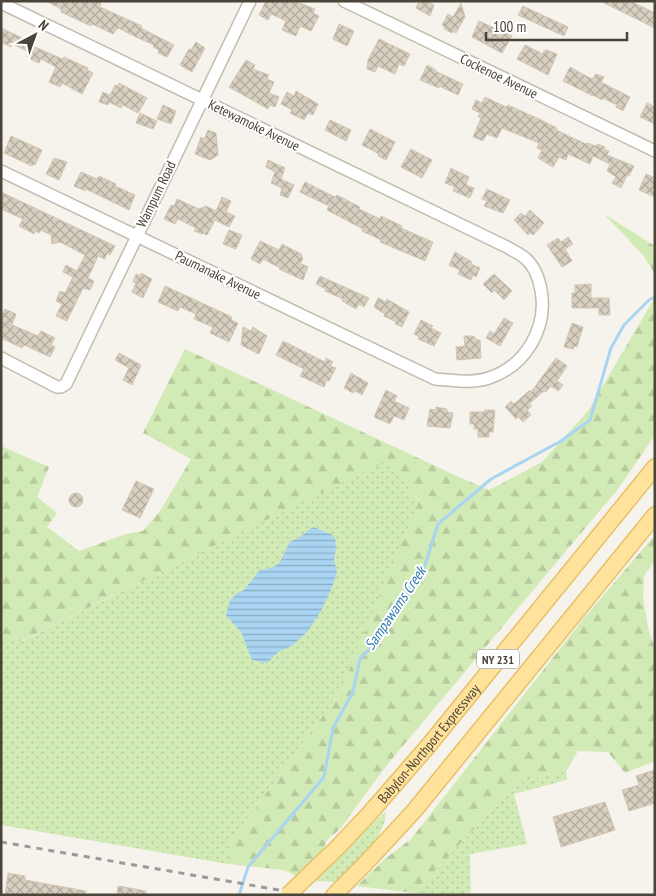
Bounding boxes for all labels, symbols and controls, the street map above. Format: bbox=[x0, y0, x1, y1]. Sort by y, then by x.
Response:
north arrow bbox=[10, 10, 60, 60]
scale bar bbox=[486, 10, 627, 42]
text: N bbox=[35, 16, 52, 34]
text: 100 m bbox=[493, 17, 526, 36]
street label: Cockenoe Avenue bbox=[457, 49, 541, 103]
street label: Ketewamoke Avenue bbox=[205, 95, 303, 155]
street label: Wampum Road bbox=[132, 158, 180, 230]
street label: Paumanake Avenue bbox=[172, 246, 264, 304]
water label: Sampawams Creek bbox=[360, 561, 431, 653]
road number: NY 231 bbox=[477, 650, 519, 669]
street label: Babylon-Northport Expressway bbox=[374, 680, 484, 807]

